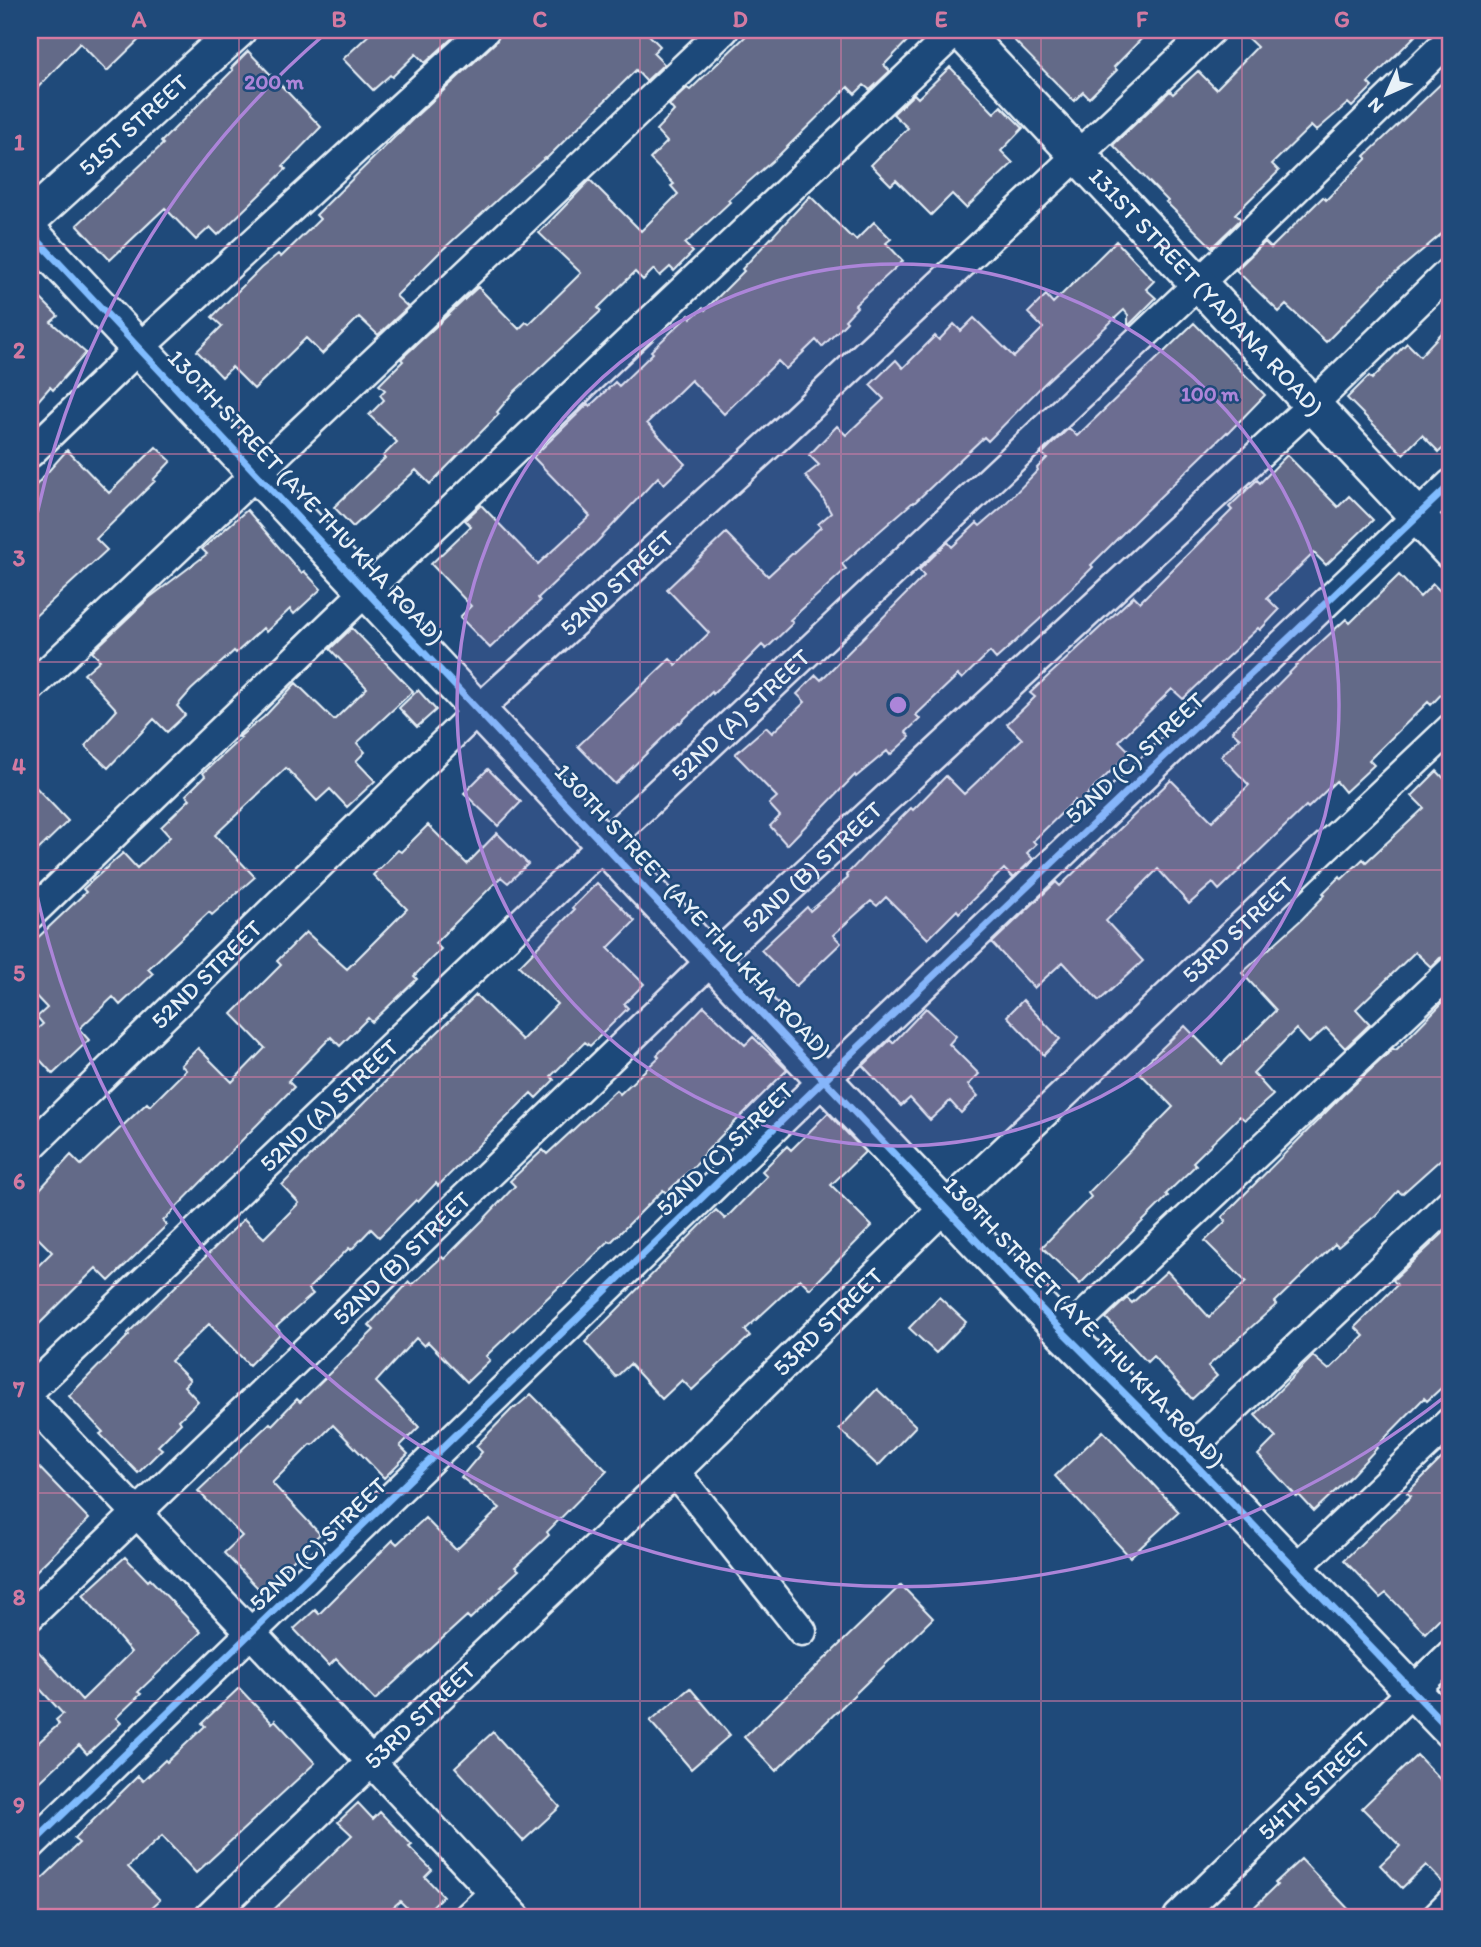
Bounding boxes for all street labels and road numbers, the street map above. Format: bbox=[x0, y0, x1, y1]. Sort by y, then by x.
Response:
street label: 51ST STREET bbox=[72, 67, 195, 182]
street label: 131ST STREET (YADANA ROAD) bbox=[1083, 161, 1330, 421]
street label: 130TH STREET (AYE THU KHA ROAD) bbox=[162, 343, 451, 650]
street label: 52ND STREET bbox=[554, 523, 680, 642]
street label: 52ND (A) STREET bbox=[665, 642, 816, 787]
street label: 52ND (C) STREET bbox=[1059, 685, 1211, 830]
street label: 130TH STREET (AYE THU KHA ROAD) bbox=[549, 757, 838, 1064]
street label: 52ND (B) STREET bbox=[736, 794, 889, 939]
street label: 53RD STREET bbox=[1176, 869, 1300, 989]
street label: 52ND STREET bbox=[145, 913, 269, 1035]
street label: 52ND (A) STREET bbox=[253, 1032, 405, 1178]
street label: 52ND (C) STREET bbox=[650, 1075, 800, 1222]
street label: 130TH STREET (AYE THU KHA ROAD) bbox=[938, 1170, 1231, 1473]
street label: 52ND (B) STREET bbox=[326, 1184, 477, 1331]
street label: 53RD STREET bbox=[767, 1261, 889, 1382]
street label: 52ND (C) STREET bbox=[243, 1470, 393, 1617]
street label: 53RD STREET bbox=[358, 1655, 482, 1775]
street label: 54TH STREET bbox=[1252, 1725, 1376, 1846]

